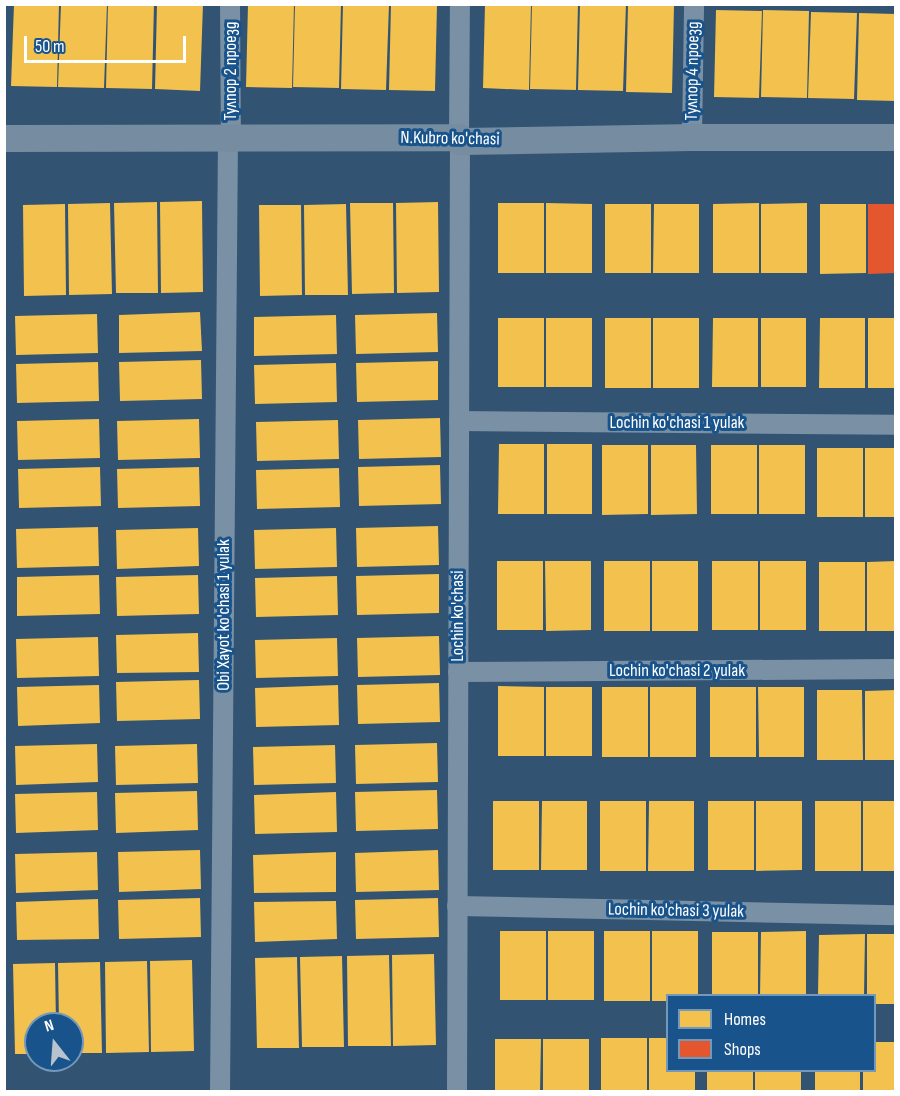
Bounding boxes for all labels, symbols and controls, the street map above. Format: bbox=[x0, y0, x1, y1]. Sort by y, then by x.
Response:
street label: Тулпор 2 проезд bbox=[220, 21, 242, 121]
street label: Тулпор 4 проезд bbox=[681, 21, 705, 121]
scale bar bbox=[27, 24, 189, 62]
text: 50 m bbox=[35, 36, 65, 57]
street label: N.Kubro ko'chasi bbox=[400, 127, 500, 151]
street label: Lochin ko'chasi 1 yulak bbox=[610, 412, 744, 434]
street label: Obi Xayot ko'chasi 1 yulak bbox=[213, 539, 235, 691]
street label: Lochin ko'chasi bbox=[447, 570, 469, 662]
street label: Lochin ko'chasi 2 yulak bbox=[609, 660, 745, 682]
street label: Lochin ko'chasi 3 yulak bbox=[608, 899, 744, 923]
legend bbox=[666, 994, 876, 1072]
text: Homes bbox=[724, 1009, 766, 1030]
north arrow bbox=[24, 1012, 84, 1072]
text: N bbox=[42, 1016, 56, 1037]
text: Shops bbox=[724, 1039, 761, 1060]

